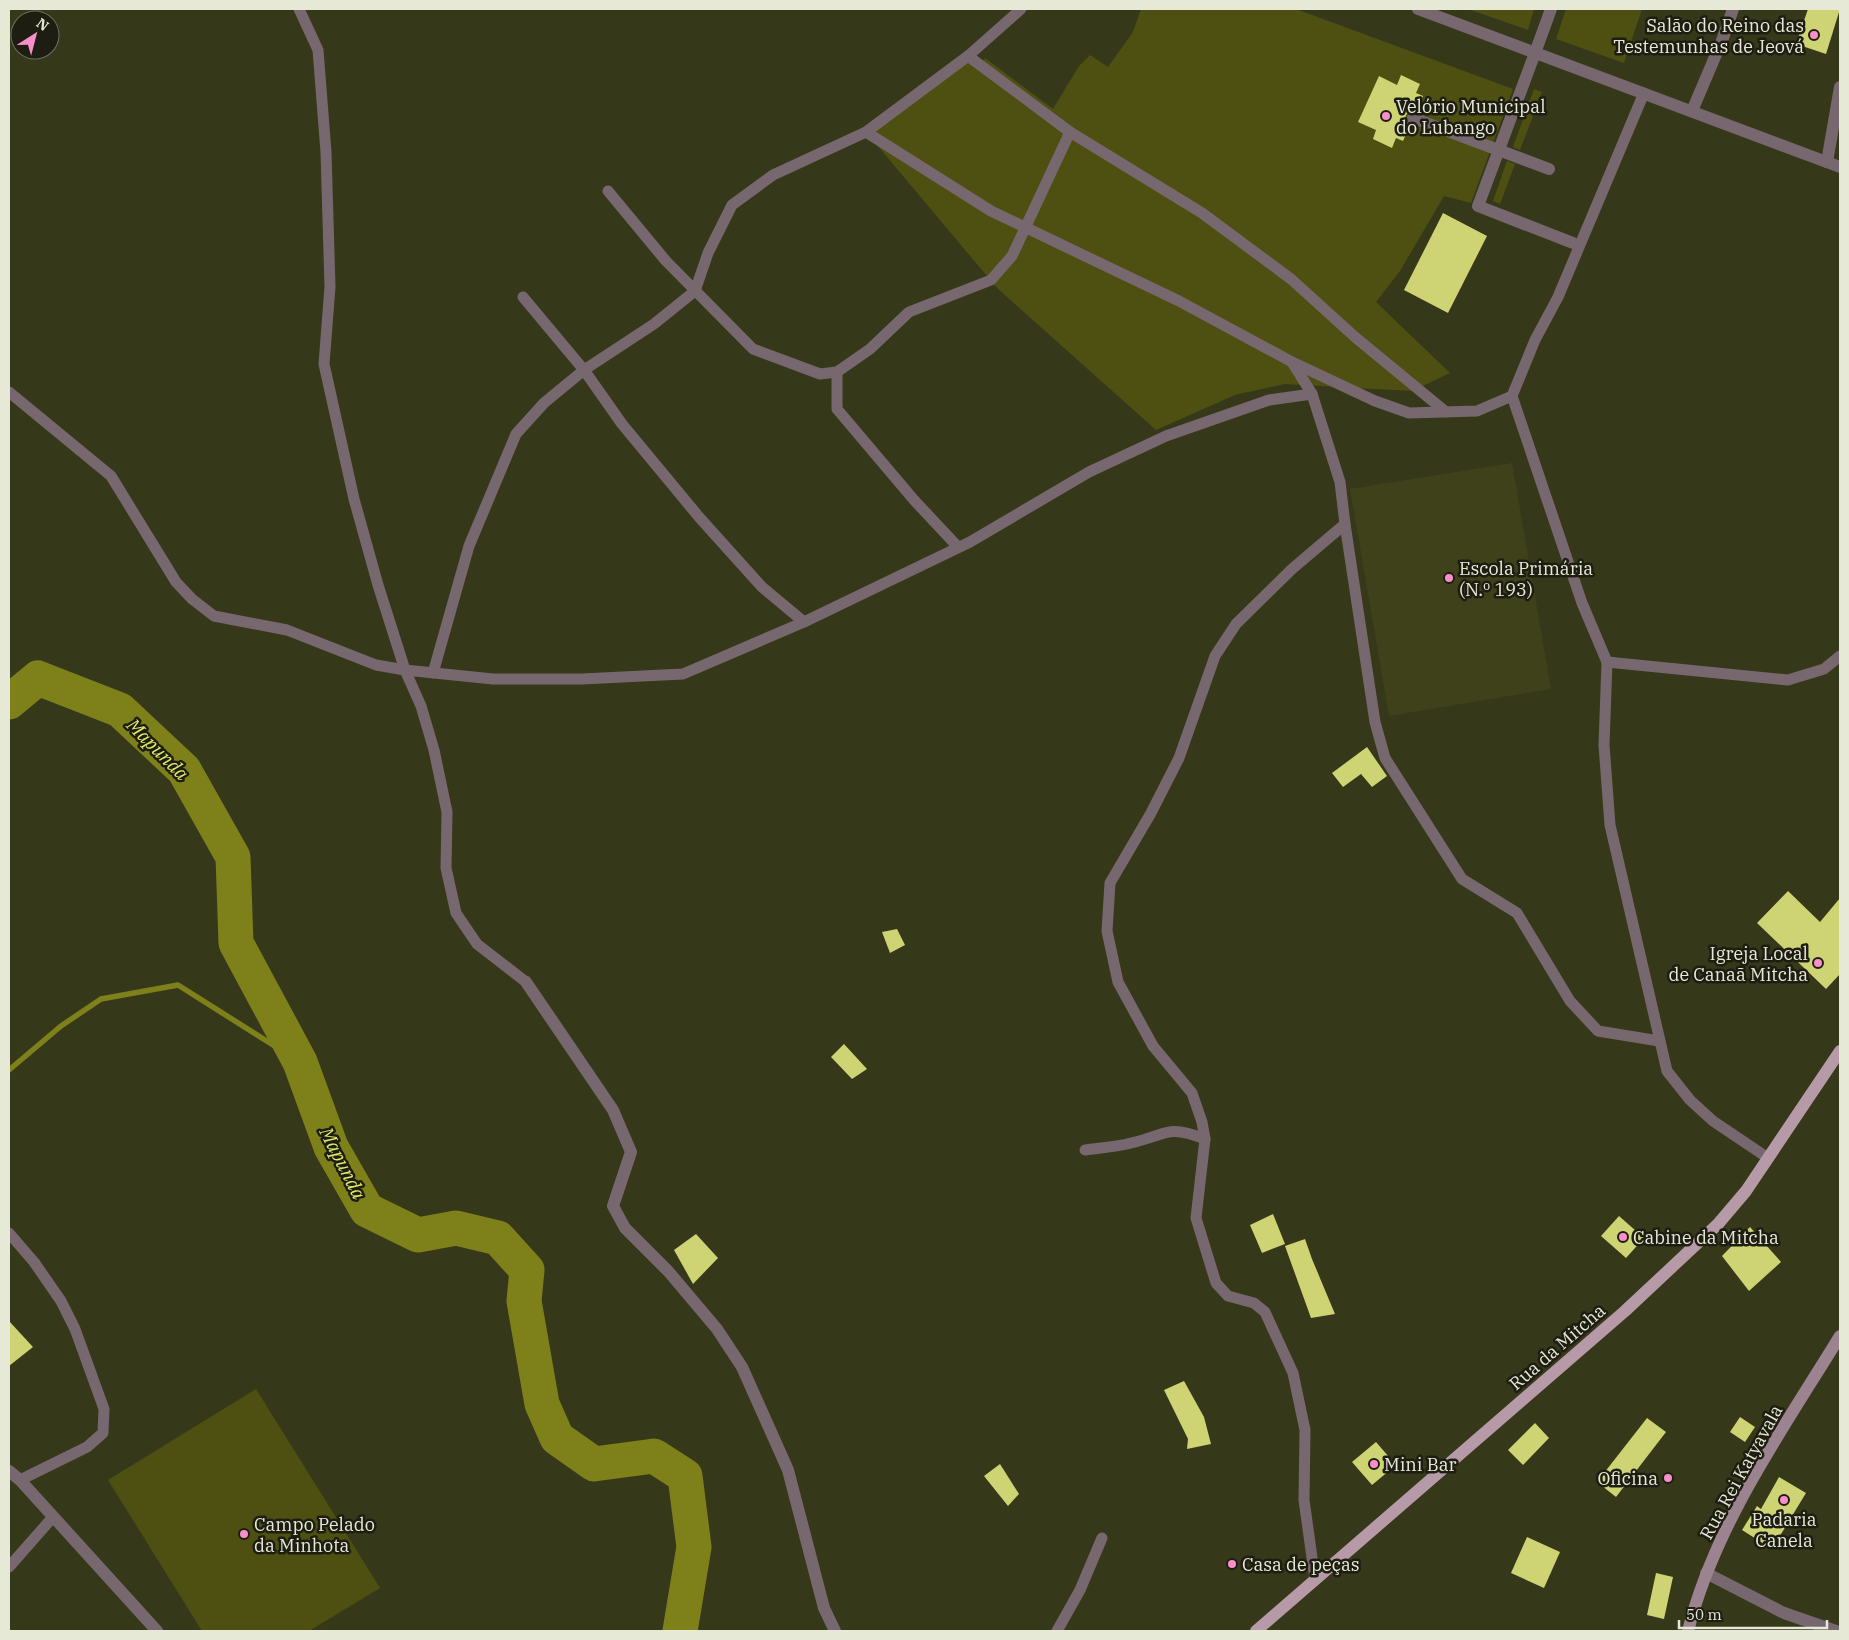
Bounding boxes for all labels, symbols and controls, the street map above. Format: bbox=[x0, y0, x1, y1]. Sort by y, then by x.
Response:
north arrow bbox=[10, 10, 60, 60]
text: N bbox=[33, 14, 52, 35]
place label: Salão do Reino das Testemunhas de Jeová bbox=[1613, 14, 1804, 58]
marker: Salão do Reino das Testemunhas de Jeová bbox=[1808, 29, 1820, 41]
place label: Velório Municipal do Lubango bbox=[1396, 95, 1546, 139]
marker: Velório Municipal do Lubango bbox=[1380, 110, 1392, 122]
place label: Escola Primária (N.º 193) bbox=[1459, 557, 1593, 601]
marker: Escola Primária (N.º 193) bbox=[1443, 572, 1455, 584]
water label: Mapunda bbox=[121, 712, 194, 785]
place label: Igreja Local de Canaã Mitcha bbox=[1669, 942, 1808, 986]
marker: Igreja Local de Canaã Mitcha bbox=[1812, 957, 1824, 969]
water label: Mapunda bbox=[314, 1122, 372, 1204]
place label: Cabine da Mitcha bbox=[1633, 1226, 1779, 1249]
marker: Cabine da Mitcha bbox=[1617, 1231, 1629, 1243]
street label: Rua da Mitcha bbox=[1504, 1299, 1610, 1395]
street label: Rua Rei Katyavala bbox=[1694, 1401, 1788, 1543]
place label: Mini Bar bbox=[1384, 1453, 1457, 1476]
marker: Mini Bar bbox=[1368, 1458, 1380, 1470]
place label: Oficina bbox=[1597, 1467, 1658, 1490]
marker: Oficina bbox=[1662, 1472, 1674, 1484]
marker: Padaria Canela bbox=[1778, 1494, 1790, 1506]
place label: Padaria Canela bbox=[1751, 1508, 1817, 1552]
place label: Campo Pelado da Minhota bbox=[254, 1513, 375, 1557]
marker: Campo Pelado da Minhota bbox=[238, 1528, 250, 1540]
place label: Casa de peças bbox=[1242, 1553, 1360, 1576]
marker: Casa de peças bbox=[1226, 1558, 1238, 1570]
scale bar bbox=[1679, 1598, 1826, 1630]
text: 50 m bbox=[1686, 1605, 1722, 1624]

